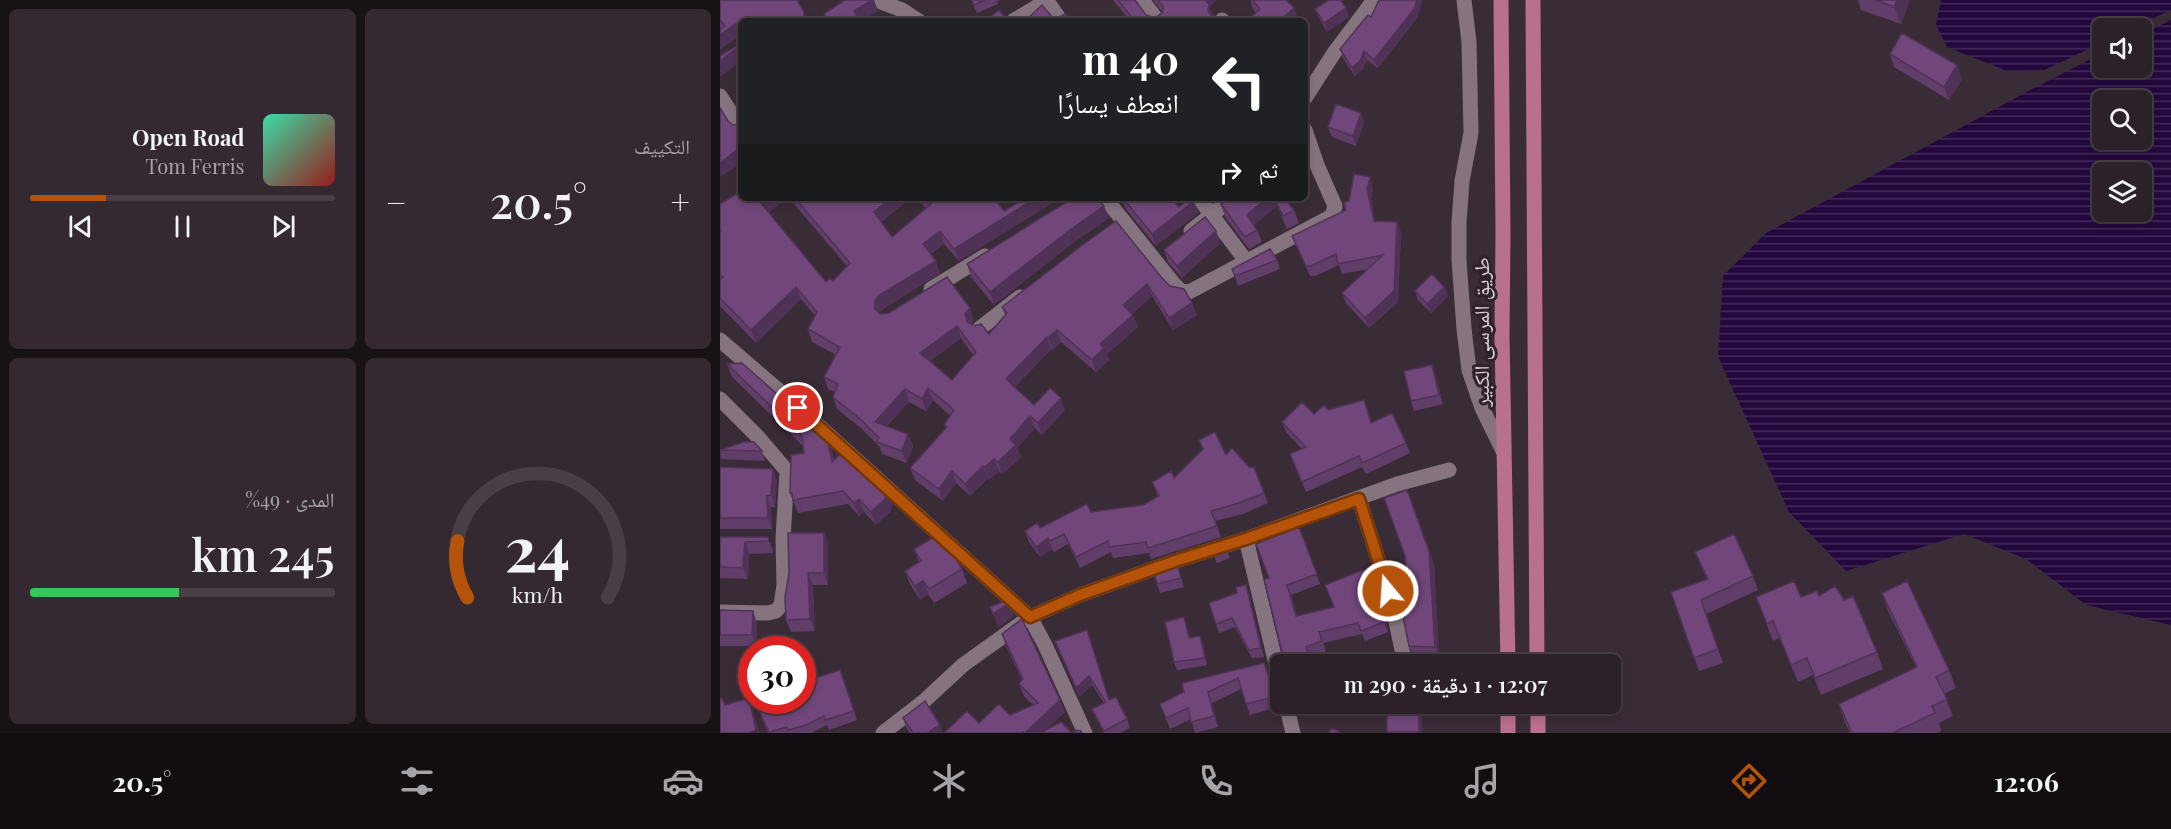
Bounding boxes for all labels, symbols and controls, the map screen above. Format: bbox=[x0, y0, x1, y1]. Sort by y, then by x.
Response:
map controls bbox=[2092, 18, 2152, 222]
button: sound bbox=[2092, 18, 2152, 78]
text: 40 m bbox=[1082, 30, 1179, 86]
icon: left bbox=[1200, 42, 1278, 120]
text: انعطف يسارًا bbox=[1057, 84, 1179, 120]
button: search bbox=[2092, 90, 2152, 150]
text: Open Road bbox=[132, 122, 245, 152]
text: التكييف bbox=[634, 132, 690, 159]
text: Tom Ferris bbox=[146, 152, 245, 179]
text: ثم bbox=[1259, 154, 1278, 184]
icon: right bbox=[1214, 156, 1247, 189]
button: layers bbox=[2092, 162, 2152, 222]
text: 20.5° bbox=[490, 170, 587, 230]
text: − bbox=[386, 179, 407, 223]
text: + bbox=[671, 179, 690, 223]
icon: previous bbox=[64, 210, 97, 243]
icon: pause bbox=[166, 210, 199, 243]
icon: next bbox=[267, 210, 300, 243]
street label: طريق المرسى الكبير bbox=[1466, 257, 1495, 408]
pin bbox=[772, 382, 823, 433]
icon: arrive bbox=[781, 391, 814, 424]
text: المدى · 49% bbox=[245, 485, 335, 512]
text: 24 bbox=[505, 504, 571, 588]
text: 245 km bbox=[191, 523, 335, 583]
position arrow bbox=[1356, 559, 1420, 623]
text: km/h bbox=[512, 580, 564, 608]
speed limit sign: 30 bbox=[738, 636, 816, 714]
text: 12:07 · 1 دقيقة · 290 m bbox=[1344, 669, 1547, 699]
icon: filters bbox=[396, 760, 438, 802]
icon: car bbox=[662, 760, 704, 802]
icon: climate bbox=[928, 760, 970, 802]
icon: phone bbox=[1195, 760, 1237, 802]
icon: music bbox=[1461, 760, 1503, 802]
icon: directions bbox=[1728, 760, 1770, 802]
text: 20.5° bbox=[112, 763, 171, 799]
text: 12:06 bbox=[1994, 763, 2059, 799]

